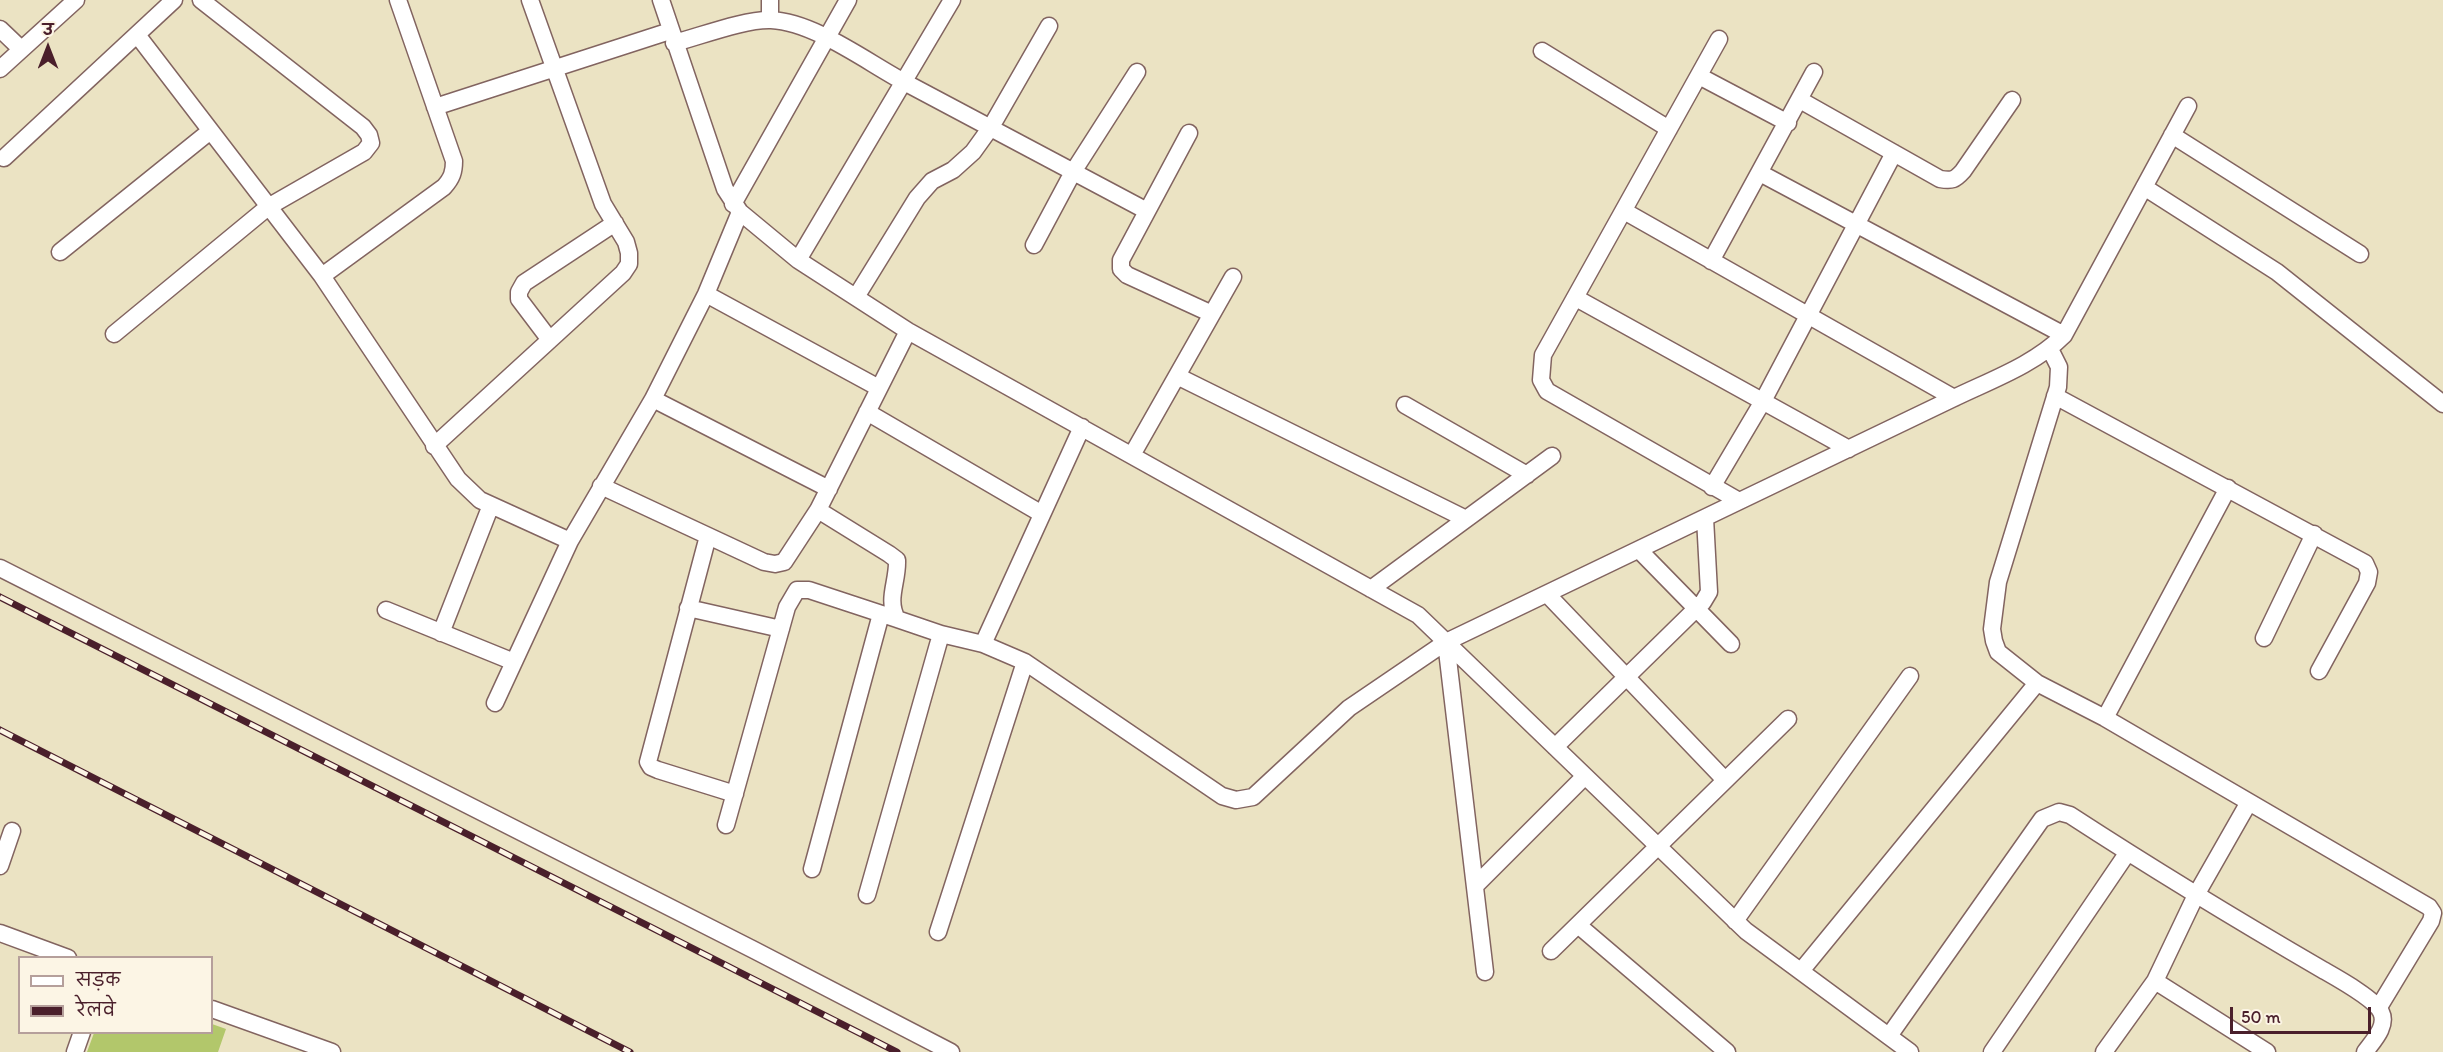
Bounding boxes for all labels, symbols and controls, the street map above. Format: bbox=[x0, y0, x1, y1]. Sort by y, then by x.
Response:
north arrow bbox=[18, 18, 78, 78]
text: उ bbox=[43, 20, 53, 39]
legend bbox=[18, 956, 213, 1034]
text: सड़क bbox=[76, 969, 120, 991]
scale bar bbox=[2233, 995, 2374, 1033]
text: रेलवे bbox=[76, 999, 116, 1021]
text: 50 m bbox=[2241, 1006, 2281, 1028]

